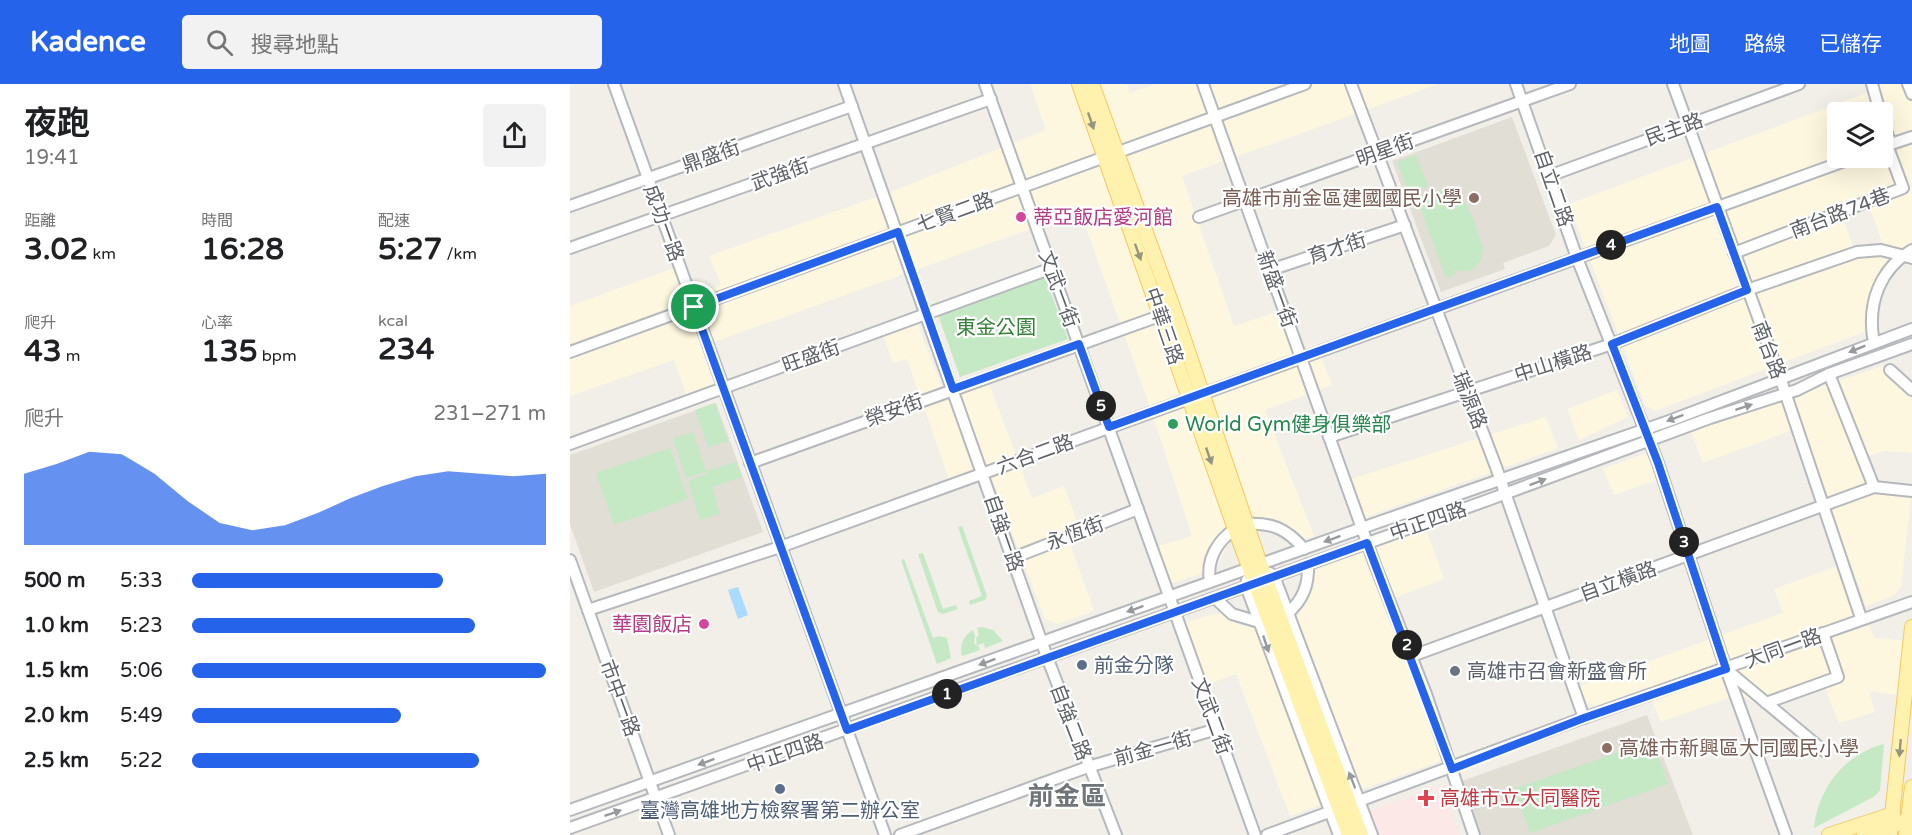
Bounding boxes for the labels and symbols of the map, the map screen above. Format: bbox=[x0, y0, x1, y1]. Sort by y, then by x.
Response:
street label: 民主路 bbox=[1642, 108, 1707, 151]
one-way arrow bbox=[1087, 112, 1097, 130]
street label: 明星街 bbox=[1353, 129, 1418, 172]
street label: 鼎盛街 bbox=[679, 135, 744, 178]
street label: 自立二路 bbox=[1529, 147, 1577, 230]
street label: 武強街 bbox=[748, 154, 813, 196]
street label: 成功一路 bbox=[638, 182, 688, 265]
street label: 南台路74巷 bbox=[1787, 184, 1894, 244]
place label: 高雄市前金區建國國民小學 bbox=[1222, 187, 1462, 211]
street label: 七賢二路 bbox=[914, 188, 997, 238]
marker: 高雄市前金區建國國民小學 bbox=[1467, 191, 1481, 205]
place label: 蒂亞飯店愛河館 bbox=[1033, 206, 1173, 230]
marker: 蒂亞飯店愛河館 bbox=[1014, 210, 1028, 224]
street label: 育才街 bbox=[1305, 228, 1370, 270]
pin: 4 bbox=[1596, 230, 1626, 260]
one-way arrow bbox=[1134, 243, 1143, 261]
street label: 文武一街 bbox=[1033, 248, 1083, 331]
street label: 新盛一街 bbox=[1251, 248, 1301, 331]
pin bbox=[668, 281, 719, 332]
street label: 中華三路 bbox=[1139, 285, 1187, 368]
park label: 東金公園 bbox=[956, 316, 1036, 340]
street label: 南台路 bbox=[1746, 318, 1790, 383]
street label: 旺盛街 bbox=[779, 335, 844, 378]
street label: 中山橫路 bbox=[1512, 340, 1595, 388]
one-way arrow bbox=[1848, 344, 1866, 354]
street label: 瑞源路 bbox=[1447, 368, 1491, 433]
street label: 榮安街 bbox=[862, 389, 927, 432]
pin: 5 bbox=[1086, 391, 1116, 421]
one-way arrow bbox=[1735, 402, 1753, 411]
place label: World Gym健身俱樂部 bbox=[1185, 413, 1391, 437]
one-way arrow bbox=[1666, 414, 1684, 424]
marker: World Gym健身俱樂部 bbox=[1166, 417, 1180, 431]
street label: 六合二路 bbox=[994, 430, 1077, 480]
one-way arrow bbox=[1205, 447, 1215, 465]
one-way arrow bbox=[1529, 477, 1547, 486]
street label: 自強一路 bbox=[979, 492, 1027, 575]
street label: 中正四路 bbox=[1387, 498, 1470, 546]
street label: 永恆街 bbox=[1043, 512, 1108, 556]
pin: 3 bbox=[1669, 527, 1699, 557]
one-way arrow bbox=[1323, 534, 1341, 544]
street label: 自立橫路 bbox=[1577, 557, 1660, 607]
one-way arrow bbox=[1126, 604, 1144, 614]
place label: 華園飯店 bbox=[612, 613, 692, 637]
marker: 華園飯店 bbox=[697, 617, 711, 631]
street label: 大同一路 bbox=[1742, 624, 1825, 674]
pin: 2 bbox=[1392, 630, 1422, 660]
one-way arrow bbox=[1262, 635, 1272, 653]
place label: 前金分隊 bbox=[1094, 654, 1174, 678]
street label: 市中一路 bbox=[594, 657, 644, 740]
one-way arrow bbox=[978, 657, 996, 667]
marker: 前金分隊 bbox=[1075, 658, 1089, 672]
place label: 高雄市召會新盛會所 bbox=[1467, 660, 1647, 684]
marker: 高雄市召會新盛會所 bbox=[1448, 664, 1462, 678]
street label: 文武二街 bbox=[1186, 675, 1236, 758]
pin: 1 bbox=[932, 679, 962, 709]
street label: 自強二路 bbox=[1045, 681, 1096, 764]
street label: 前金一街 bbox=[1112, 726, 1195, 772]
street label: 中正四路 bbox=[744, 730, 827, 778]
place label: 高雄市新興區大同國民小學 bbox=[1619, 737, 1859, 761]
one-way arrow bbox=[1895, 738, 1905, 757]
marker: 高雄市新興區大同國民小學 bbox=[1600, 741, 1614, 755]
one-way arrow bbox=[697, 758, 715, 767]
one-way arrow bbox=[1347, 771, 1356, 789]
district label: 前金區 bbox=[1028, 781, 1106, 812]
marker: 臺灣高雄地方檢察署第二辦公室 bbox=[773, 782, 787, 796]
place label: 高雄市立大同醫院 bbox=[1440, 787, 1600, 811]
marker: 高雄市立大同醫院 bbox=[1417, 789, 1435, 807]
place label: 臺灣高雄地方檢察署第二辦公室 bbox=[640, 799, 920, 823]
one-way arrow bbox=[604, 807, 622, 817]

